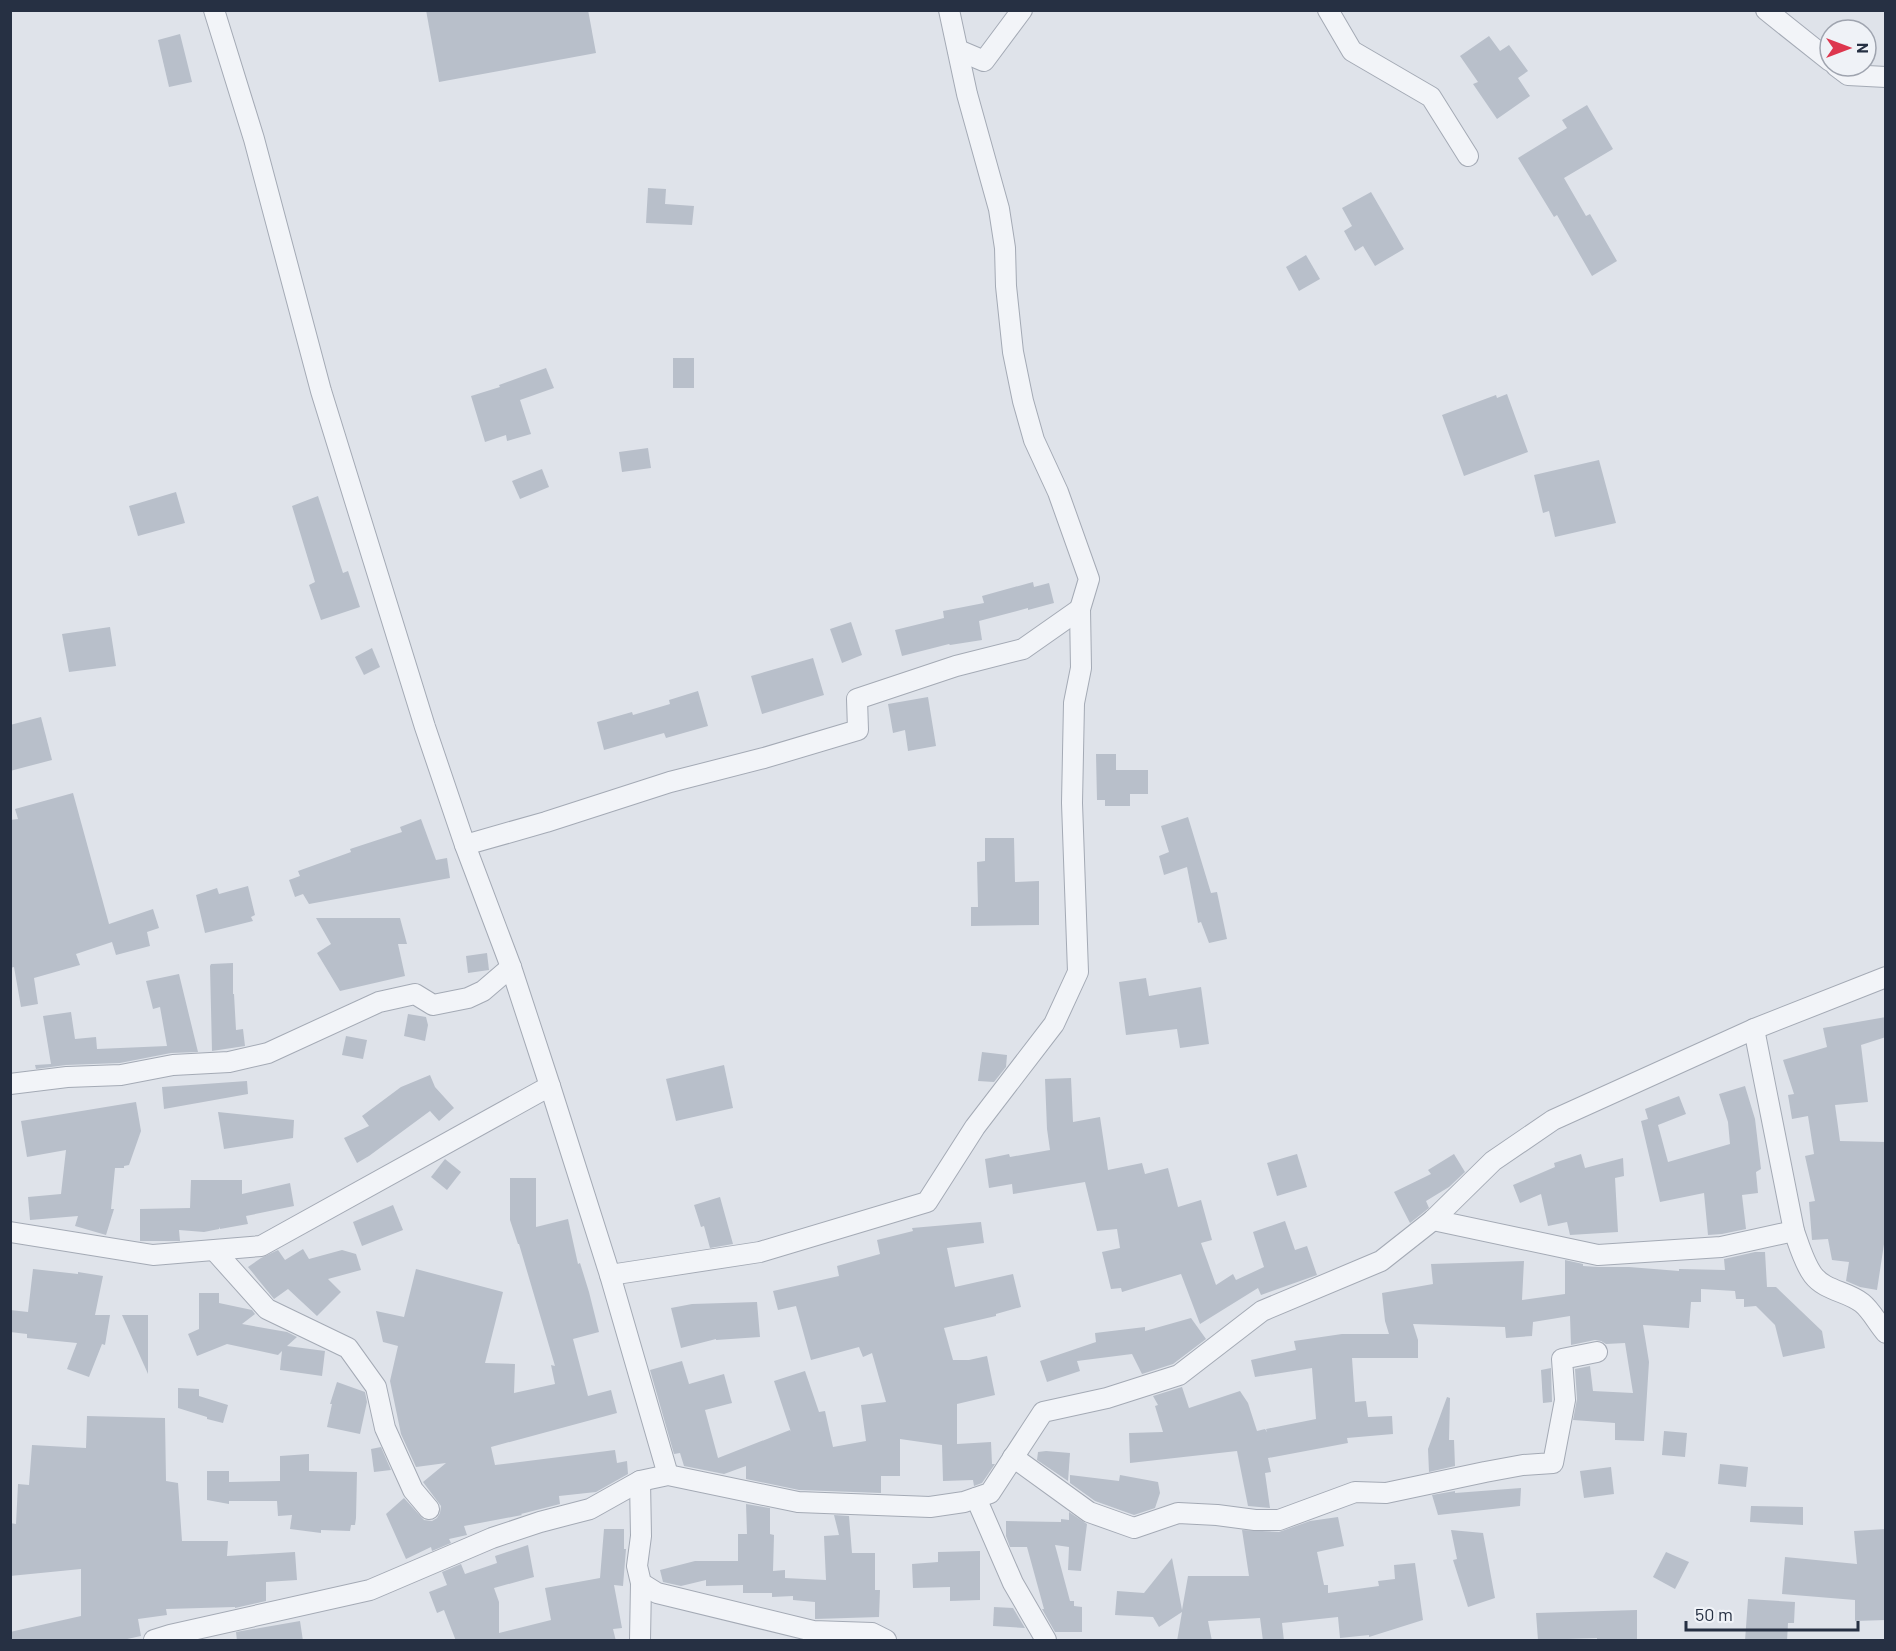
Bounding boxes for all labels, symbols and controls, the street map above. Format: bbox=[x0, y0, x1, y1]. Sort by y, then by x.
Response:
north arrow bbox=[1818, 18, 1878, 78]
text: N bbox=[1854, 43, 1873, 53]
scale bar bbox=[1686, 1594, 1858, 1632]
text: 50 m bbox=[1695, 1603, 1733, 1625]

